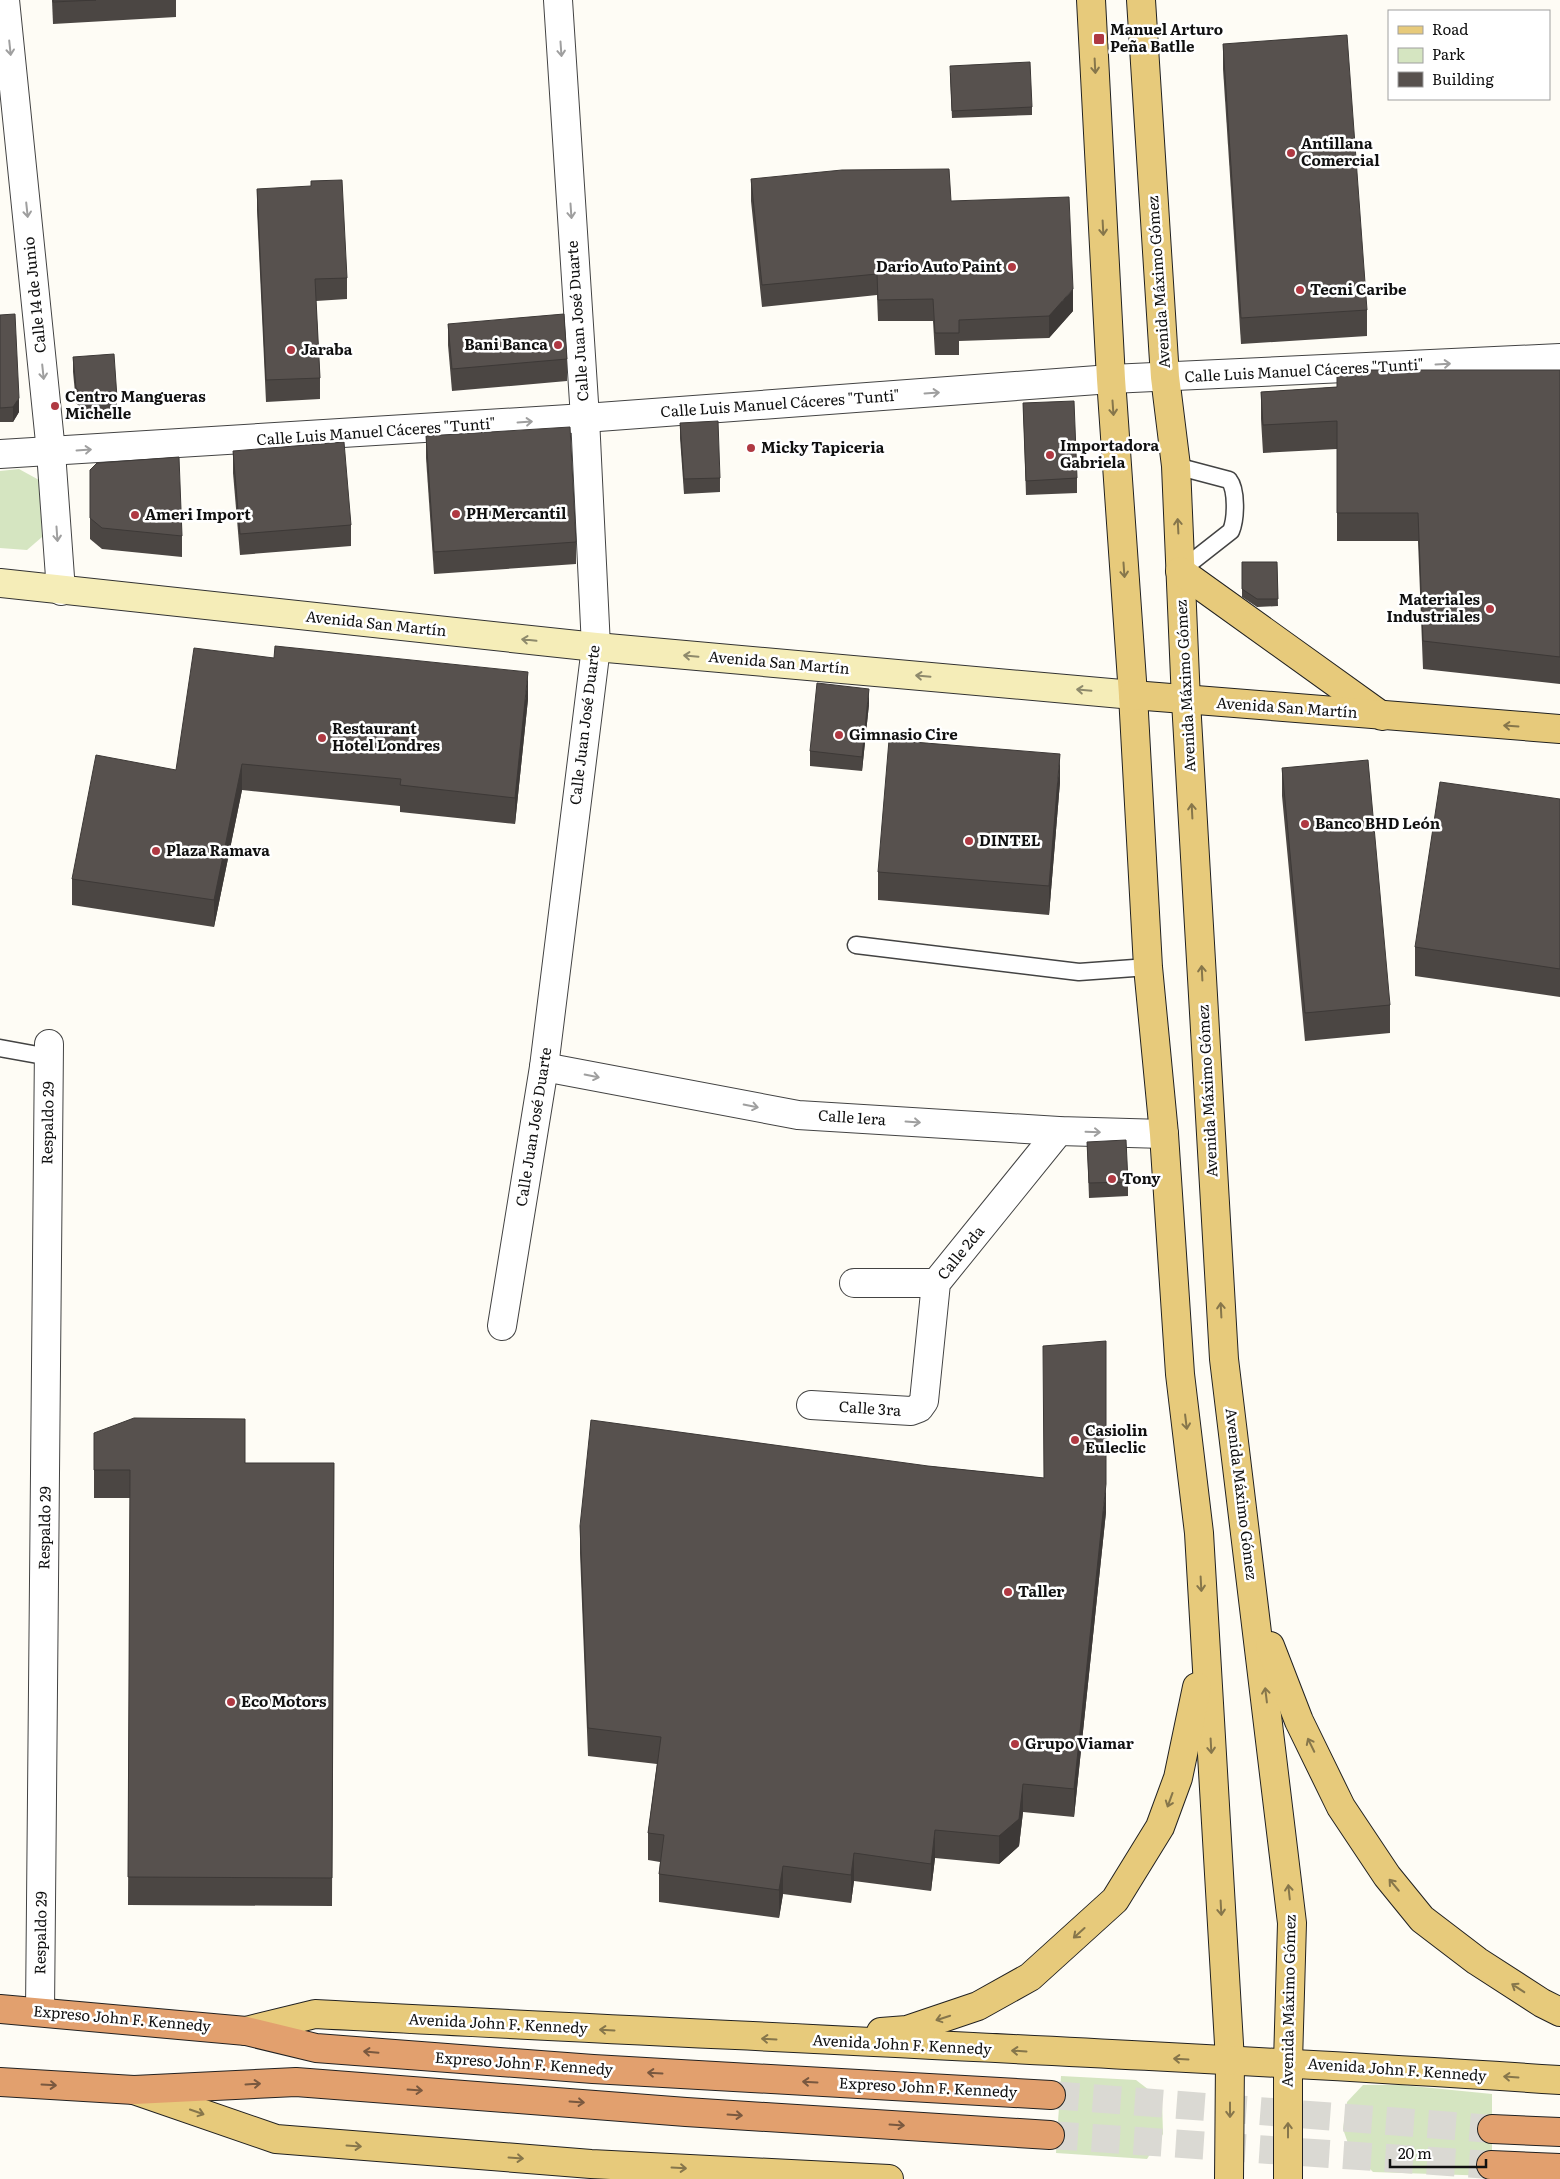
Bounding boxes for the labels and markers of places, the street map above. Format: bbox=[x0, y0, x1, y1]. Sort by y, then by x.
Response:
place label: Manuel Arturo Peña Batlle bbox=[1110, 17, 1223, 57]
marker: Manuel Arturo Peña Batlle bbox=[1092, 32, 1106, 46]
place label: Antillana Comercial bbox=[1301, 131, 1380, 171]
marker: Antillana Comercial bbox=[1285, 147, 1297, 159]
place label: Dario Auto Paint bbox=[876, 254, 1002, 277]
marker: Dario Auto Paint bbox=[1006, 261, 1018, 273]
place label: Tecni Caribe bbox=[1310, 277, 1407, 300]
marker: Tecni Caribe bbox=[1294, 284, 1306, 296]
place label: Bani Banca bbox=[464, 332, 548, 355]
place label: Jaraba bbox=[301, 337, 353, 360]
marker: Bani Banca bbox=[552, 339, 564, 351]
marker: Jaraba bbox=[285, 344, 297, 356]
place label: Centro Mangueras Michelle bbox=[65, 384, 206, 424]
marker: Centro Mangueras Michelle bbox=[49, 400, 61, 412]
place label: Importadora Gabriela bbox=[1060, 433, 1159, 473]
place label: Micky Tapiceria bbox=[761, 435, 885, 458]
marker: Micky Tapiceria bbox=[745, 442, 757, 454]
marker: Importadora Gabriela bbox=[1044, 449, 1056, 461]
place label: PH Mercantil bbox=[466, 501, 567, 524]
place label: Ameri Import bbox=[145, 502, 251, 525]
marker: PH Mercantil bbox=[450, 508, 462, 520]
marker: Ameri Import bbox=[129, 509, 141, 521]
place label: Materiales Industriales bbox=[1386, 587, 1481, 627]
marker: Materiales Industriales bbox=[1484, 603, 1496, 615]
place label: Restaurant Hotel Londres bbox=[332, 716, 440, 756]
place label: Gimnasio Cire bbox=[849, 722, 958, 745]
marker: Gimnasio Cire bbox=[833, 729, 845, 741]
marker: Restaurant Hotel Londres bbox=[316, 732, 328, 744]
place label: Banco BHD León bbox=[1315, 811, 1441, 834]
marker: Banco BHD León bbox=[1299, 818, 1311, 830]
place label: DINTEL bbox=[979, 828, 1041, 851]
marker: DINTEL bbox=[963, 835, 975, 847]
place label: Plaza Ramava bbox=[166, 838, 270, 861]
marker: Plaza Ramava bbox=[150, 845, 162, 857]
place label: Tony bbox=[1122, 1166, 1161, 1189]
marker: Tony bbox=[1106, 1173, 1118, 1185]
place label: Casiolin Euleclic bbox=[1085, 1418, 1148, 1458]
marker: Casiolin Euleclic bbox=[1069, 1434, 1081, 1446]
place label: Taller bbox=[1018, 1579, 1064, 1602]
marker: Taller bbox=[1002, 1586, 1014, 1598]
place label: Eco Motors bbox=[241, 1689, 327, 1712]
marker: Eco Motors bbox=[225, 1696, 237, 1708]
place label: Grupo Viamar bbox=[1025, 1731, 1134, 1754]
marker: Grupo Viamar bbox=[1009, 1738, 1021, 1750]

